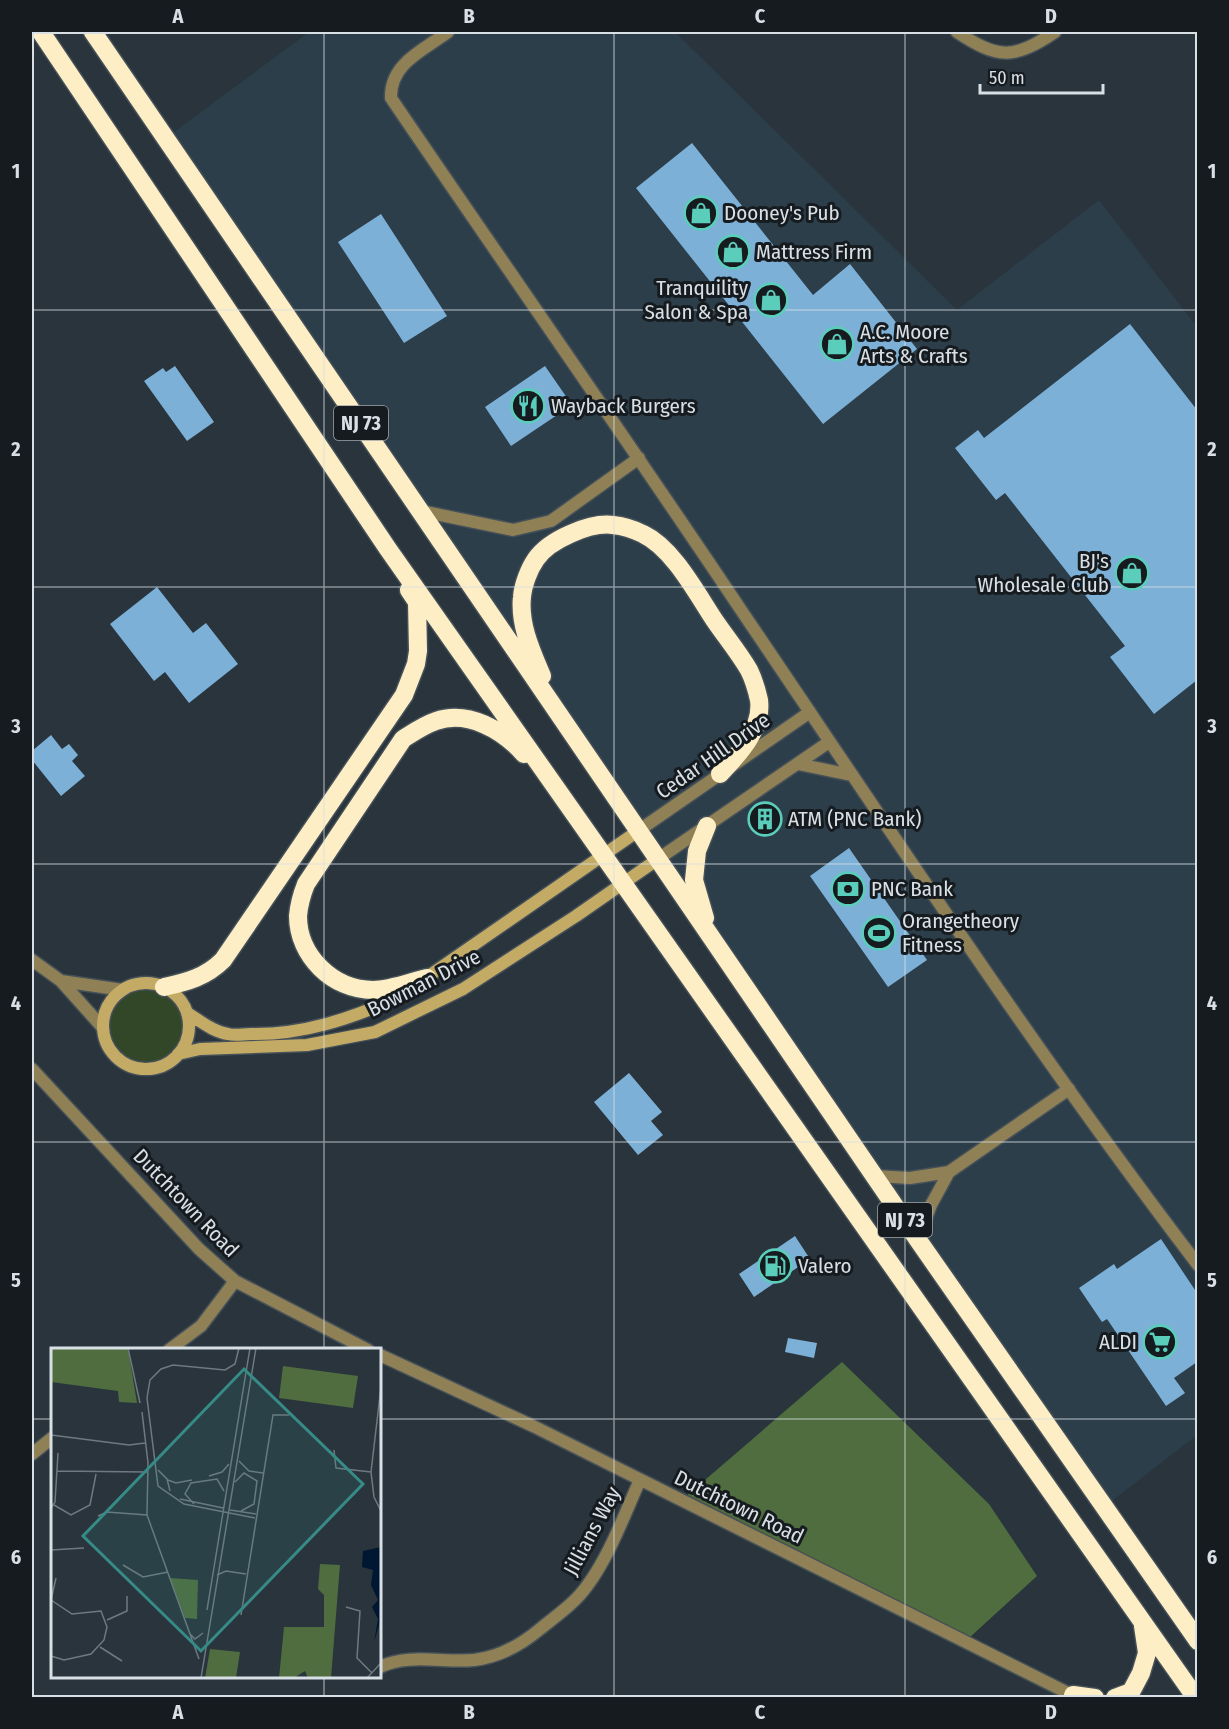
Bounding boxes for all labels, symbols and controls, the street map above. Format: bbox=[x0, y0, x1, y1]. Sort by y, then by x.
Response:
text: A bbox=[172, 4, 185, 28]
text: B bbox=[463, 4, 475, 28]
text: C bbox=[755, 4, 766, 28]
text: D bbox=[1045, 4, 1057, 28]
scale bar bbox=[980, 57, 1103, 95]
text: 50 m bbox=[989, 67, 1025, 89]
text: 1 bbox=[12, 159, 20, 183]
text: 1 bbox=[1208, 159, 1216, 183]
shop icon: Dooney's Pub bbox=[683, 195, 719, 231]
place label: Dooney's Pub bbox=[724, 200, 840, 226]
shop icon: Mattress Firm bbox=[715, 234, 751, 270]
place label: Mattress Firm bbox=[756, 239, 872, 265]
place label: Tranquility Salon & Spa bbox=[644, 275, 749, 325]
shop icon: Tranquility Salon & Spa bbox=[753, 282, 789, 318]
place label: A.C. Moore Arts & Crafts bbox=[860, 319, 968, 369]
shop icon: A.C. Moore Arts & Crafts bbox=[819, 326, 855, 362]
restaurant icon: Wayback Burgers bbox=[510, 388, 546, 424]
place label: Wayback Burgers bbox=[551, 393, 696, 419]
road number: NJ 73 bbox=[334, 406, 388, 440]
text: 2 bbox=[10, 437, 21, 461]
text: 2 bbox=[1206, 437, 1217, 461]
place label: BJ's Wholesale Club bbox=[978, 548, 1109, 598]
shop icon: BJ's Wholesale Club bbox=[1114, 555, 1150, 591]
street label: Cedar Hill Drive bbox=[651, 707, 775, 805]
text: 3 bbox=[10, 714, 21, 738]
text: 3 bbox=[1206, 714, 1217, 738]
building icon: ATM (PNC Bank) bbox=[747, 801, 783, 837]
place label: ATM (PNC Bank) bbox=[788, 806, 922, 832]
bank icon: PNC Bank bbox=[830, 871, 866, 907]
place label: PNC Bank bbox=[871, 876, 953, 902]
place label: Orangetheory Fitness bbox=[902, 908, 1020, 958]
sports icon: Orangetheory Fitness bbox=[861, 915, 897, 951]
street label: Bowman Drive bbox=[363, 943, 485, 1023]
text: 4 bbox=[11, 991, 21, 1015]
text: 4 bbox=[1207, 991, 1217, 1015]
street label: Dutchtown Road bbox=[128, 1143, 244, 1263]
road number: NJ 73 bbox=[878, 1203, 932, 1237]
fuel station icon: Valero bbox=[757, 1248, 793, 1284]
place label: Valero bbox=[798, 1253, 852, 1279]
text: 5 bbox=[11, 1268, 21, 1292]
text: 5 bbox=[1207, 1268, 1217, 1292]
supermarket icon: ALDI bbox=[1142, 1324, 1178, 1360]
place label: ALDI bbox=[1099, 1329, 1137, 1355]
inset map bbox=[51, 1348, 381, 1678]
street label: Dutchtown Road bbox=[670, 1464, 808, 1550]
street label: Jillians Way bbox=[558, 1481, 627, 1580]
text: 6 bbox=[11, 1545, 21, 1569]
text: 6 bbox=[1207, 1545, 1217, 1569]
text: A bbox=[172, 1700, 185, 1724]
text: B bbox=[463, 1700, 475, 1724]
text: C bbox=[755, 1700, 766, 1724]
text: D bbox=[1045, 1700, 1057, 1724]

